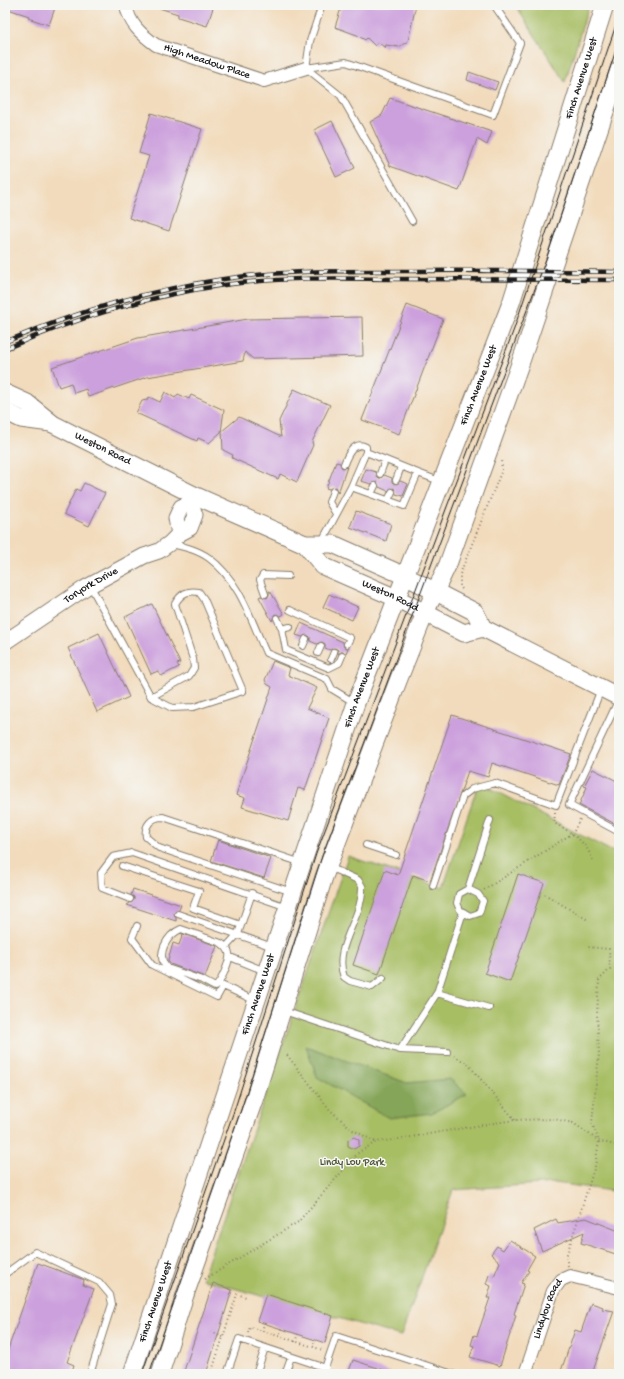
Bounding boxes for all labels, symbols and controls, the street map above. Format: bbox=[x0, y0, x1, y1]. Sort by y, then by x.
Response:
street label: Finch Avenue West bbox=[563, 35, 601, 122]
street label: High Meadow Place bbox=[162, 42, 252, 82]
street label: Finch Avenue West bbox=[458, 342, 501, 428]
street label: Weston Road bbox=[72, 430, 134, 469]
street label: Toryork Drive bbox=[61, 565, 120, 607]
street label: Weston Road bbox=[360, 578, 422, 615]
street label: Finch Avenue West bbox=[342, 644, 383, 730]
street label: Finch Avenue West bbox=[239, 951, 278, 1038]
park label: Lindy Lou Park bbox=[320, 1157, 385, 1169]
street label: Finch Avenue West bbox=[137, 1258, 176, 1345]
street label: Lindylou Road bbox=[531, 1276, 567, 1341]

